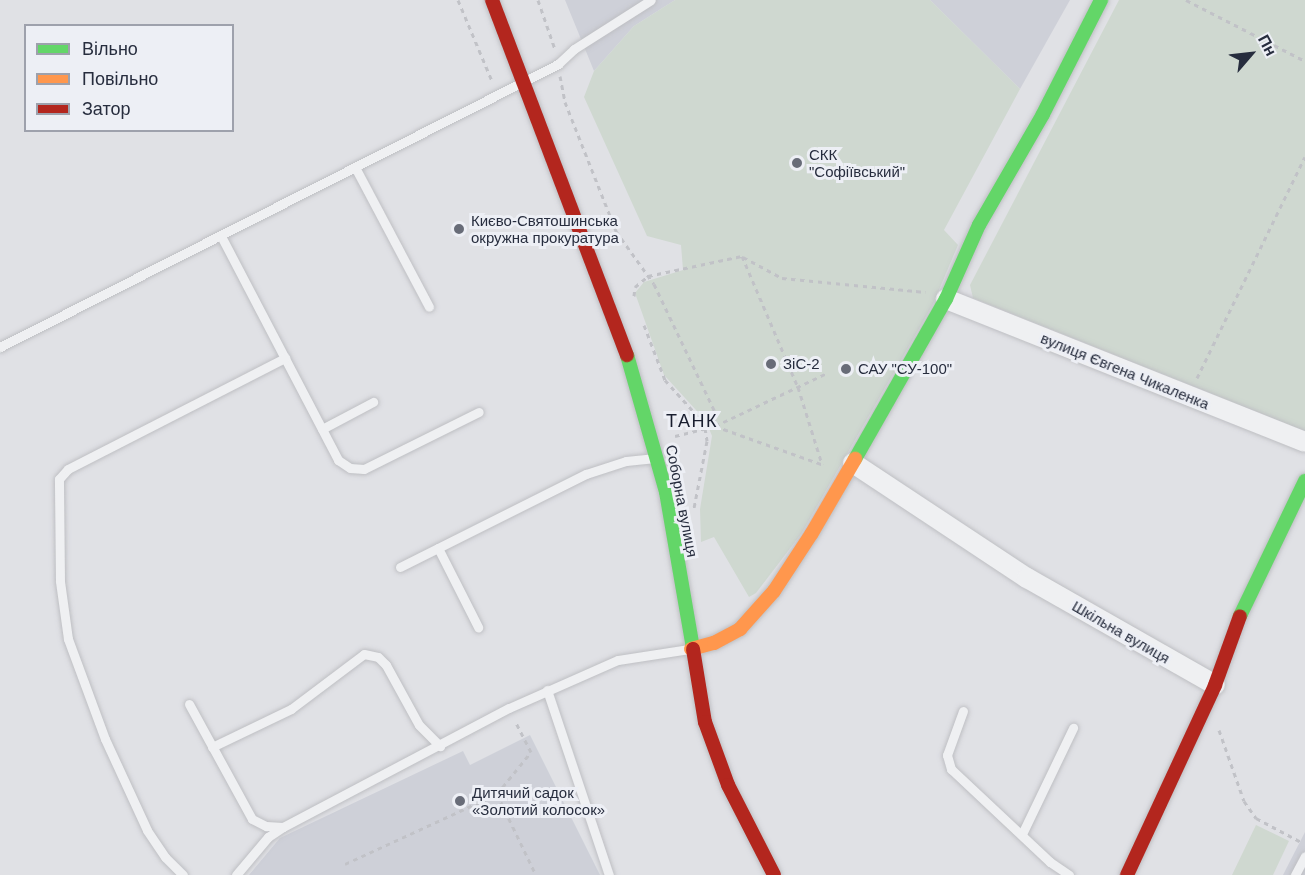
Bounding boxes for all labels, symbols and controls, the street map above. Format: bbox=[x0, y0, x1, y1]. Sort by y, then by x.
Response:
legend bbox=[24, 24, 234, 132]
north arrow bbox=[1221, 24, 1281, 84]
text: Пн bbox=[1255, 32, 1280, 59]
text: Вільно bbox=[82, 39, 138, 59]
text: Повільно bbox=[82, 69, 158, 89]
text: Затор bbox=[82, 99, 131, 119]
place label: СКК "Софіївський" bbox=[809, 145, 905, 180]
marker: СКК "Софіївський" bbox=[790, 156, 804, 170]
place label: Києво-Святошинська окружна прокуратура bbox=[471, 211, 619, 246]
marker: Києво-Святошинська окружна прокуратура bbox=[452, 222, 466, 236]
street label: вулиця Євгена Чикаленка bbox=[1038, 329, 1212, 413]
place label: ЗіС-2 bbox=[783, 355, 820, 373]
marker: ЗіС-2 bbox=[764, 357, 778, 371]
place label: САУ "СУ-100" bbox=[858, 360, 952, 378]
marker: САУ "СУ-100" bbox=[839, 362, 853, 376]
district label: ТАНК bbox=[666, 410, 718, 432]
street label: Соборна вулиця bbox=[662, 443, 702, 559]
street label: Шкільна вулиця bbox=[1069, 597, 1173, 667]
place label: Дитячий садок «Золотий колосок» bbox=[472, 783, 605, 818]
marker: Дитячий садок «Золотий колосок» bbox=[453, 794, 467, 808]

